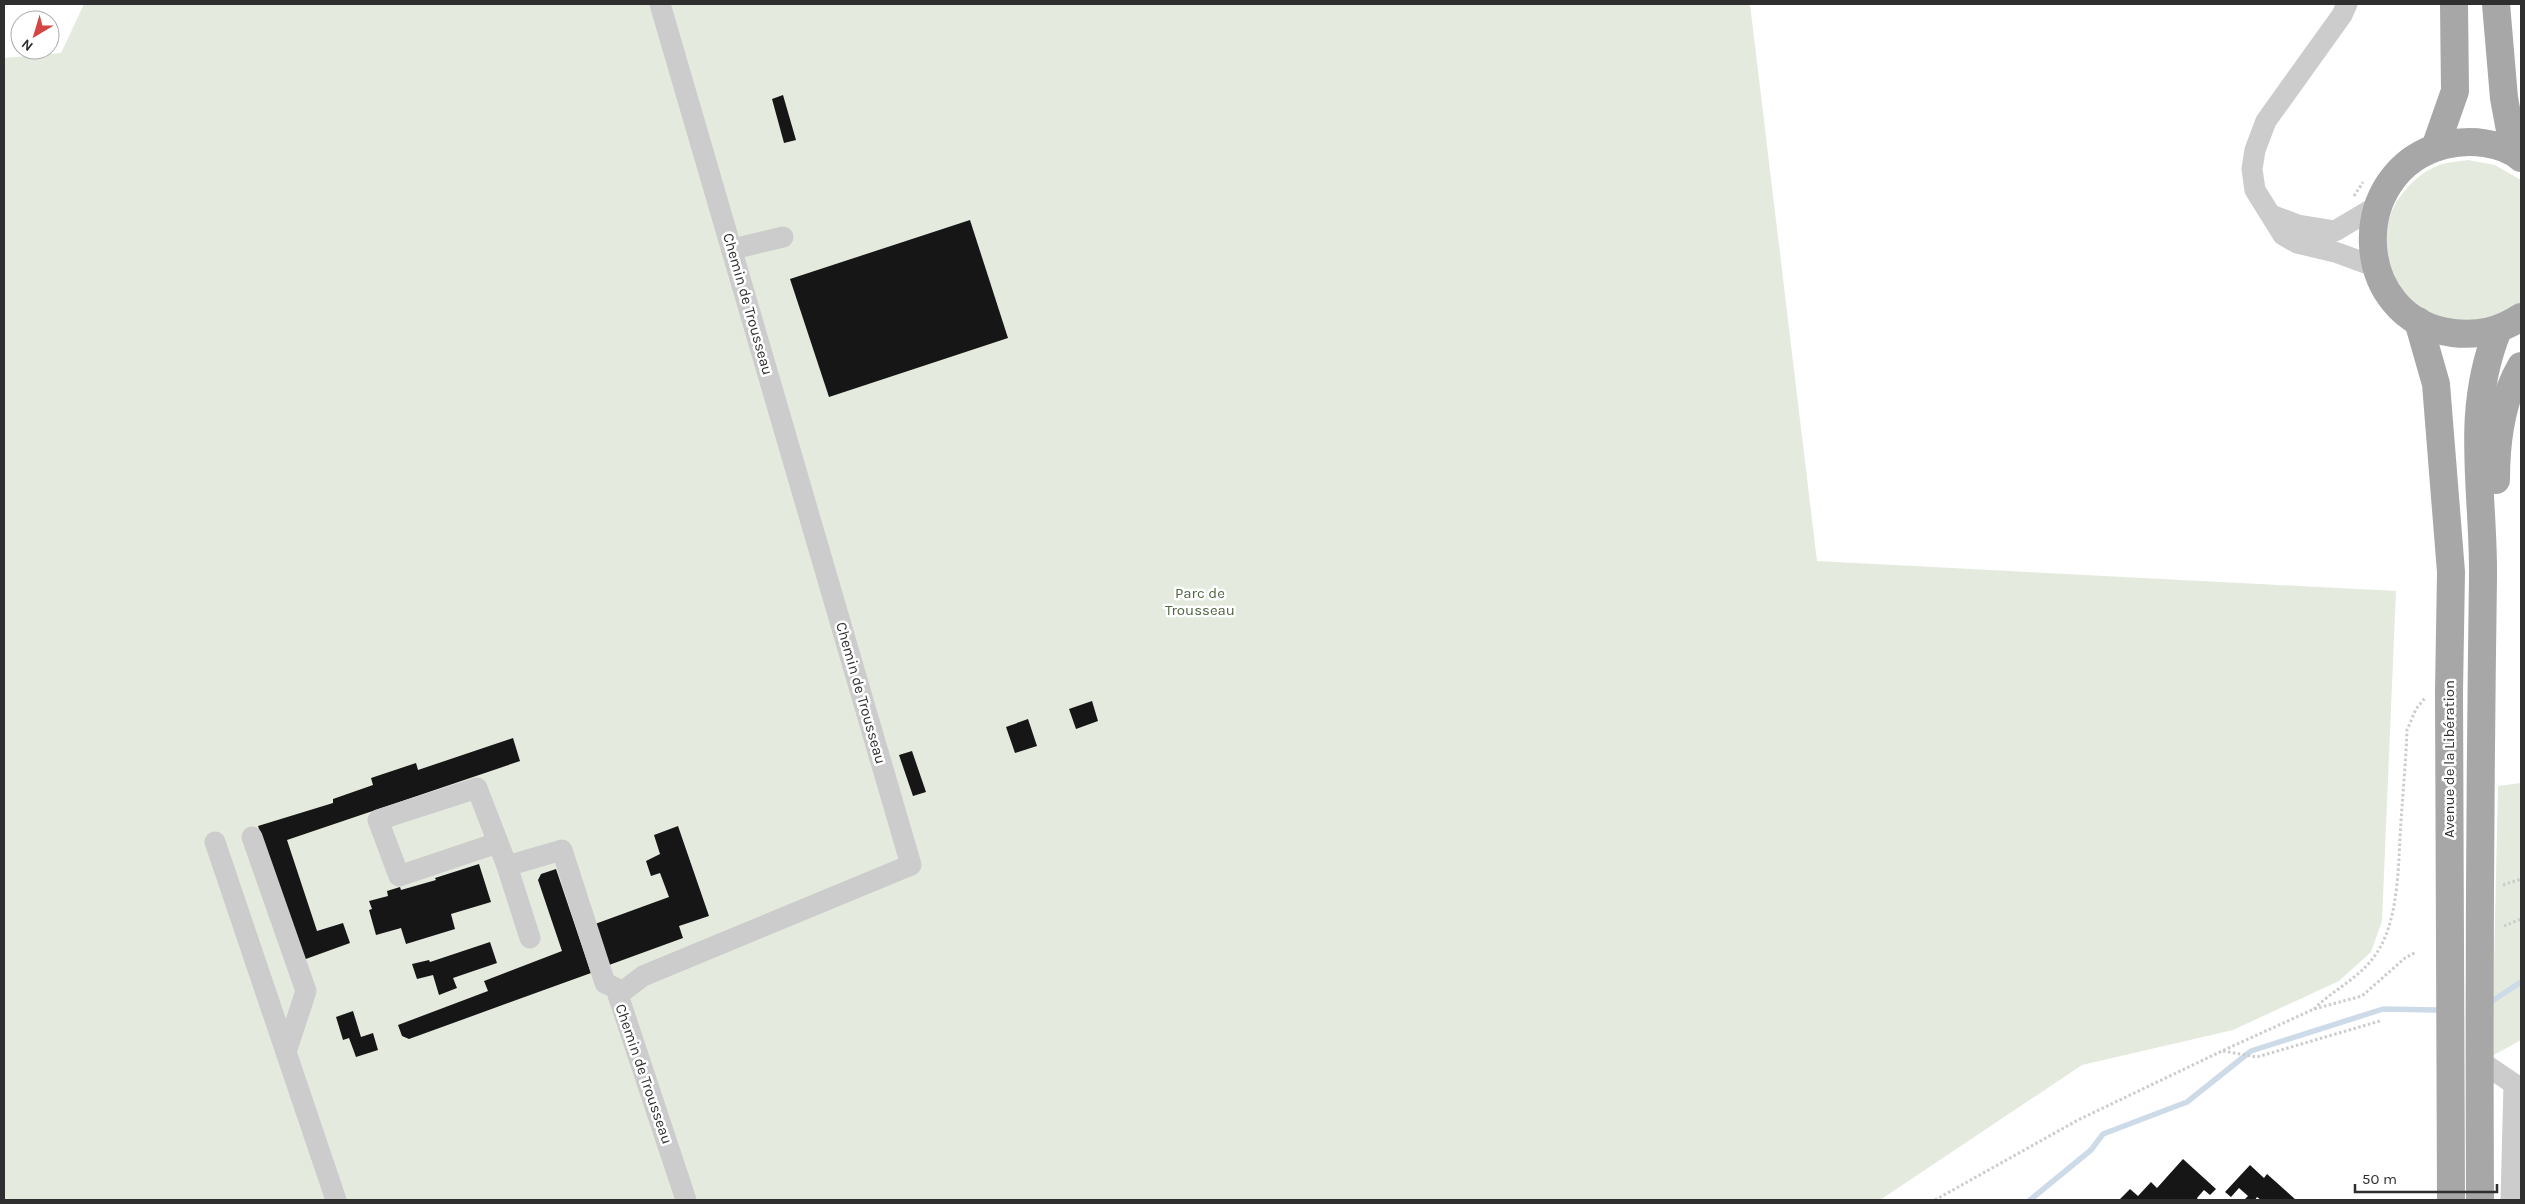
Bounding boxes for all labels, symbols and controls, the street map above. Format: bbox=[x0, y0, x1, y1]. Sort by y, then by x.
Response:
north arrow bbox=[10, 10, 60, 60]
text: N bbox=[18, 35, 36, 55]
street label: Chemin de Trousseau bbox=[719, 231, 777, 377]
park label: Parc de Trousseau bbox=[1165, 584, 1235, 619]
street label: Chemin de Trousseau bbox=[832, 620, 890, 766]
street label: Avenue de la Libération bbox=[2440, 680, 2458, 838]
street label: Chemin de Trousseau bbox=[612, 1002, 676, 1146]
scale bar bbox=[2355, 1162, 2498, 1194]
text: 50 m bbox=[2362, 1170, 2397, 1188]

